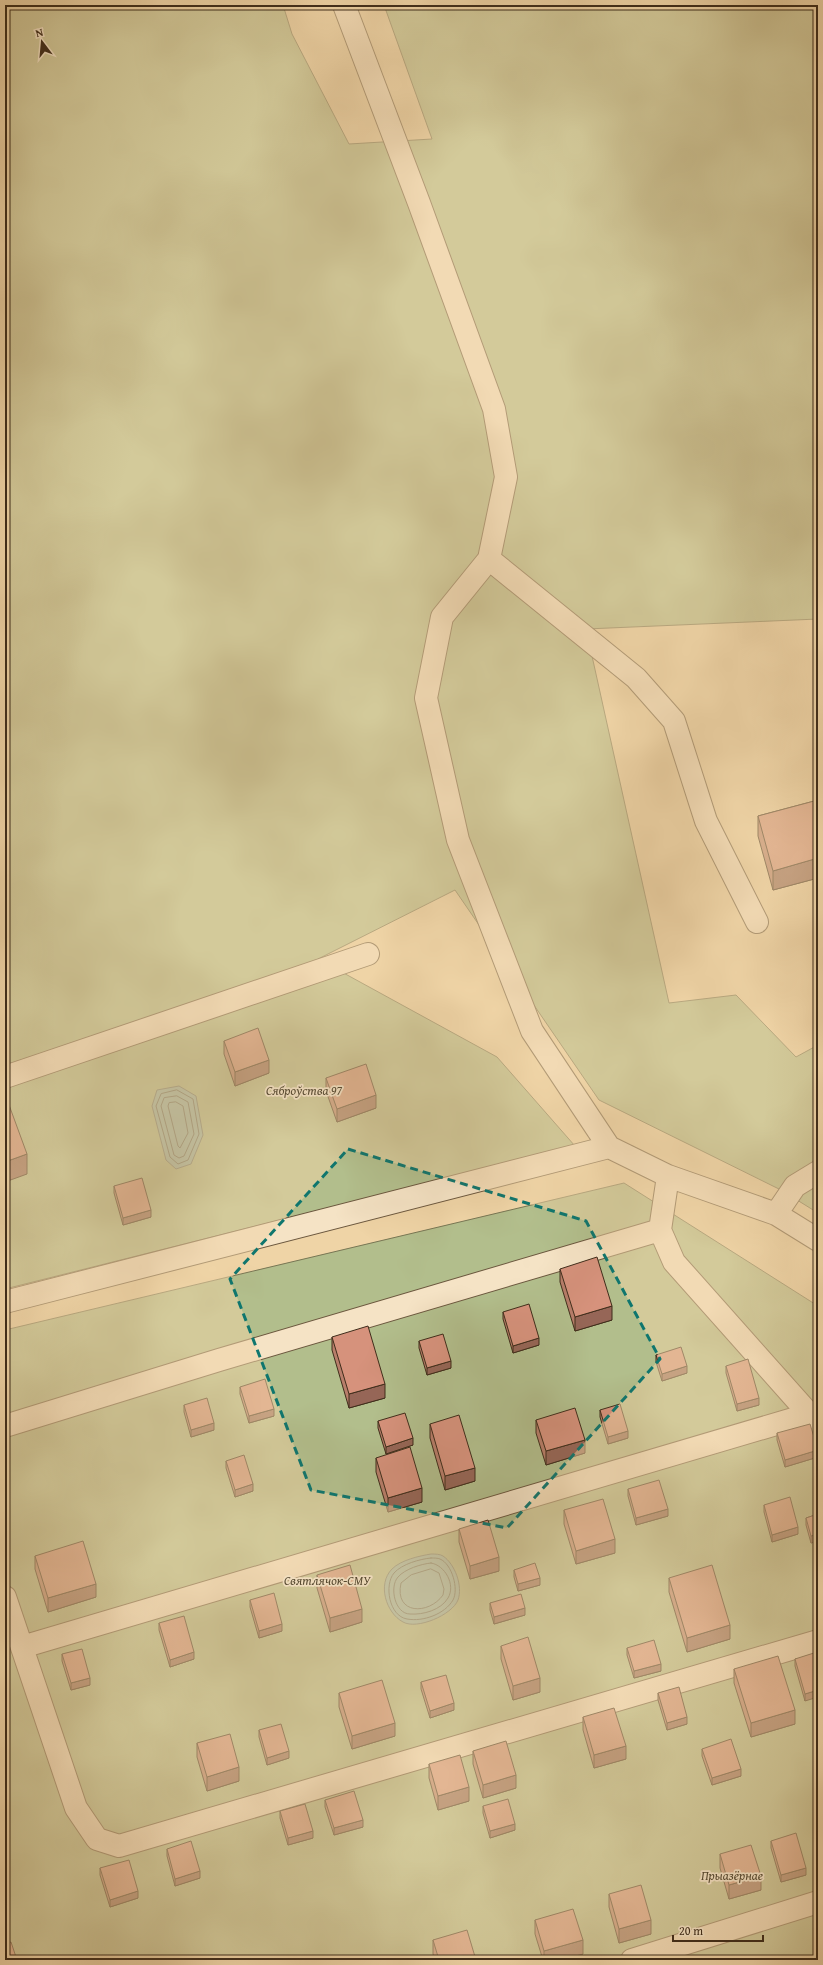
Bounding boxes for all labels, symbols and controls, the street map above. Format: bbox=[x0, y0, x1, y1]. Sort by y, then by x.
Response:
north arrow bbox=[22, 22, 62, 62]
text: N bbox=[34, 24, 46, 41]
park label: Сяброўства 97 bbox=[266, 1081, 343, 1100]
park label: Святлячок-СМУ bbox=[284, 1571, 371, 1590]
park label: Прыазёрнае bbox=[701, 1866, 763, 1885]
scale bar bbox=[673, 1917, 763, 1943]
text: 20 m bbox=[679, 1922, 703, 1939]

